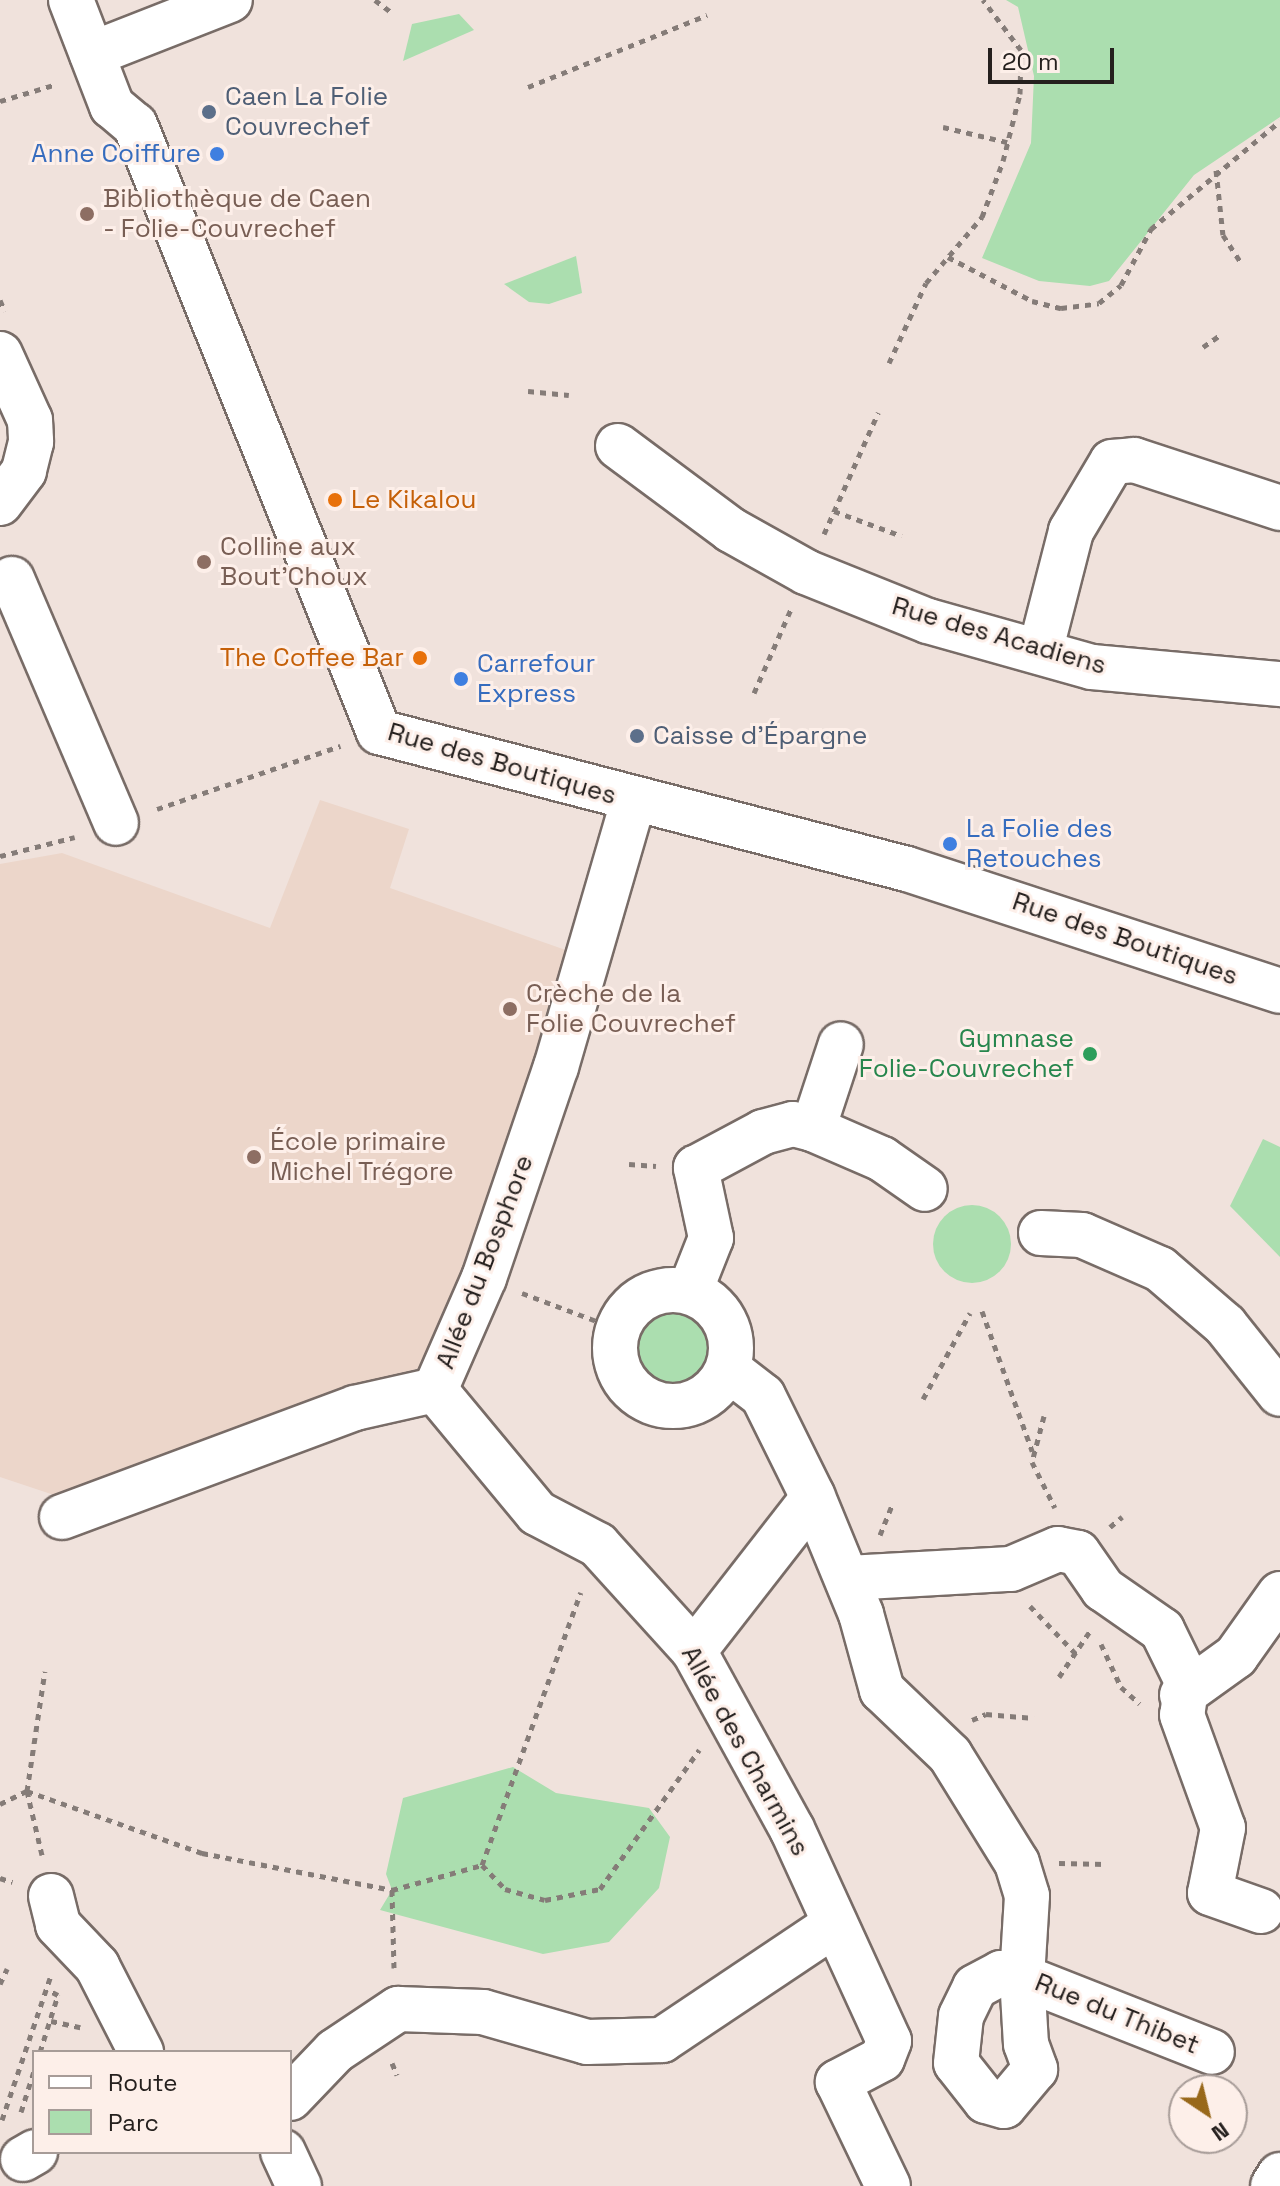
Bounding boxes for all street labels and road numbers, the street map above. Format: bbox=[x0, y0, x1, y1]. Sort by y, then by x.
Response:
street label: Rue des Acadiens bbox=[888, 590, 1110, 682]
street label: Rue des Boutiques bbox=[384, 716, 620, 812]
street label: Rue des Boutiques bbox=[1008, 886, 1242, 992]
street label: Allée du Bosphore bbox=[430, 1151, 540, 1373]
street label: Allée des Charmins bbox=[674, 1641, 816, 1861]
street label: Rue du Thibet bbox=[1030, 1967, 1204, 2061]

